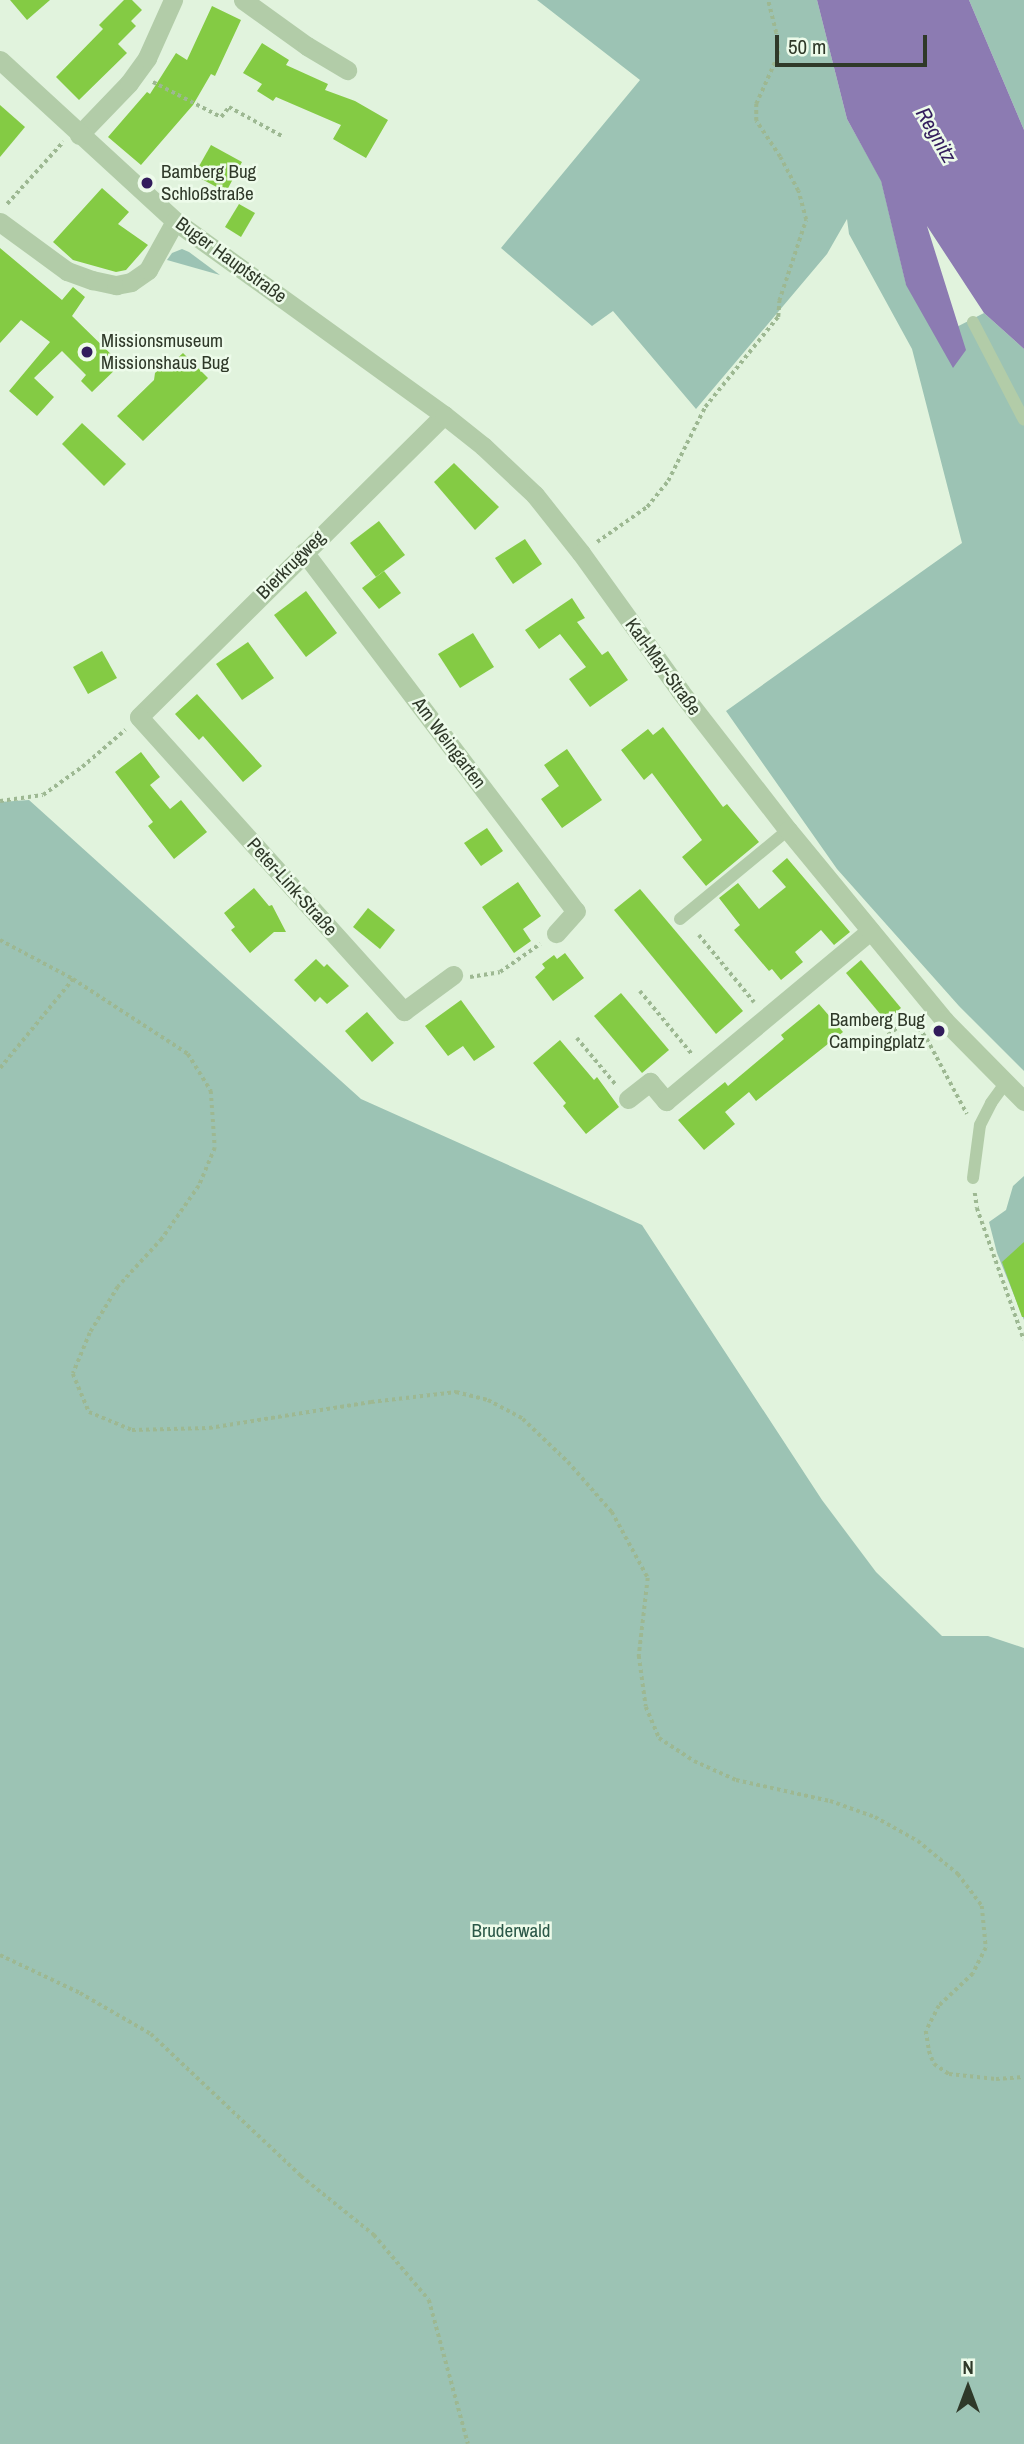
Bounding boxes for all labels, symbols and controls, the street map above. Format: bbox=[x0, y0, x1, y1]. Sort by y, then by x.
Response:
scale bar bbox=[779, 21, 931, 65]
text: 50 m bbox=[788, 32, 826, 61]
water label: Regnitz bbox=[910, 103, 962, 167]
place label: Bamberg Bug Schloßstraße bbox=[161, 161, 256, 205]
marker: Bamberg Bug Schloßstraße bbox=[139, 175, 155, 191]
street label: Buger Hauptstraße bbox=[171, 212, 291, 308]
place label: Missionsmuseum Missionshaus Bug bbox=[101, 330, 229, 374]
marker: Missionsmuseum Missionshaus Bug bbox=[79, 344, 95, 360]
street label: Bierkrugweg bbox=[252, 526, 330, 604]
street label: Karl-May-Straße bbox=[620, 614, 706, 720]
street label: Am Weingarten bbox=[407, 693, 491, 793]
street label: Peter-Link-Straße bbox=[242, 833, 342, 941]
place label: Bamberg Bug Campingplatz bbox=[829, 1009, 925, 1053]
marker: Bamberg Bug Campingplatz bbox=[931, 1023, 947, 1039]
park label: Bruderwald bbox=[472, 1920, 550, 1942]
north arrow bbox=[933, 2353, 1003, 2423]
text: N bbox=[962, 2354, 974, 2380]

